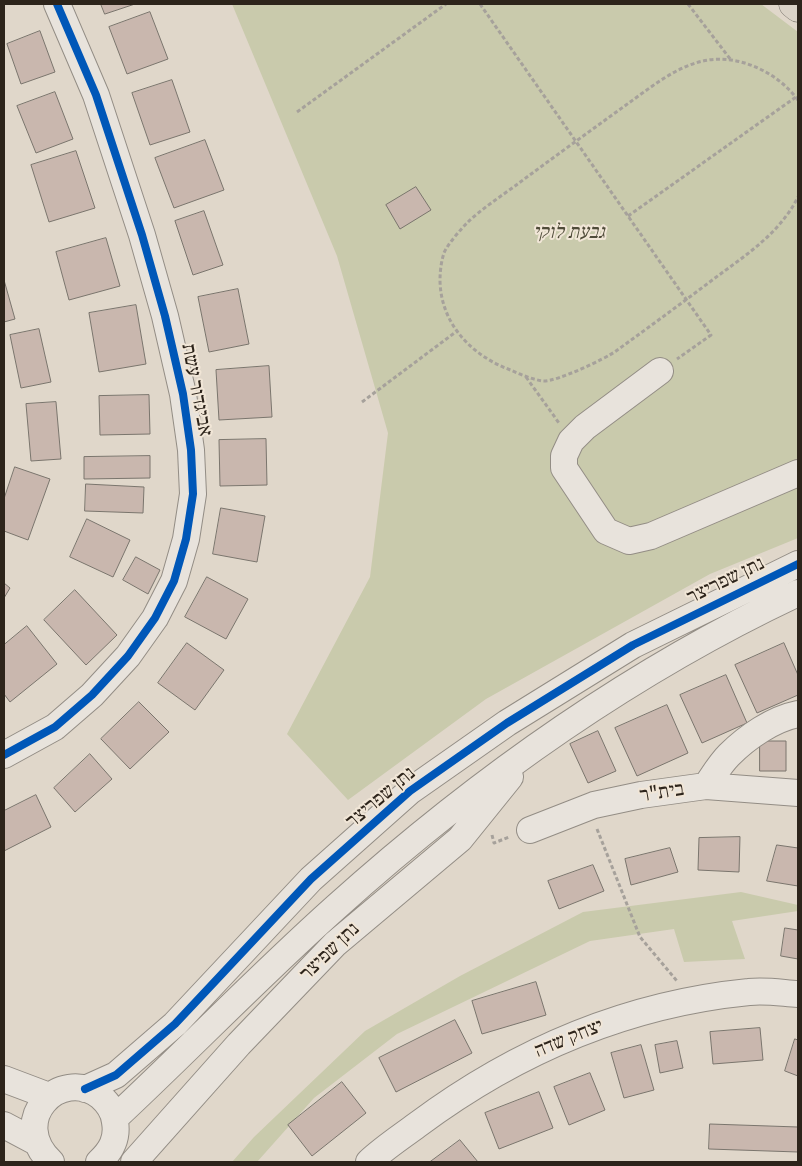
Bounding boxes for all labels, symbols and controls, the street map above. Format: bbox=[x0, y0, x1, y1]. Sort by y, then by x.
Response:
park label: גבעת לוקי bbox=[533, 221, 605, 245]
street label: אביגדור עשת bbox=[175, 342, 217, 438]
street label: נתן שפריצר bbox=[683, 552, 769, 610]
street label: נתן שפריצר bbox=[341, 762, 421, 834]
street label: בית"ר bbox=[638, 778, 686, 808]
street label: נתן שפיצר bbox=[295, 918, 365, 986]
street label: יצחק שדה bbox=[531, 1014, 607, 1064]

